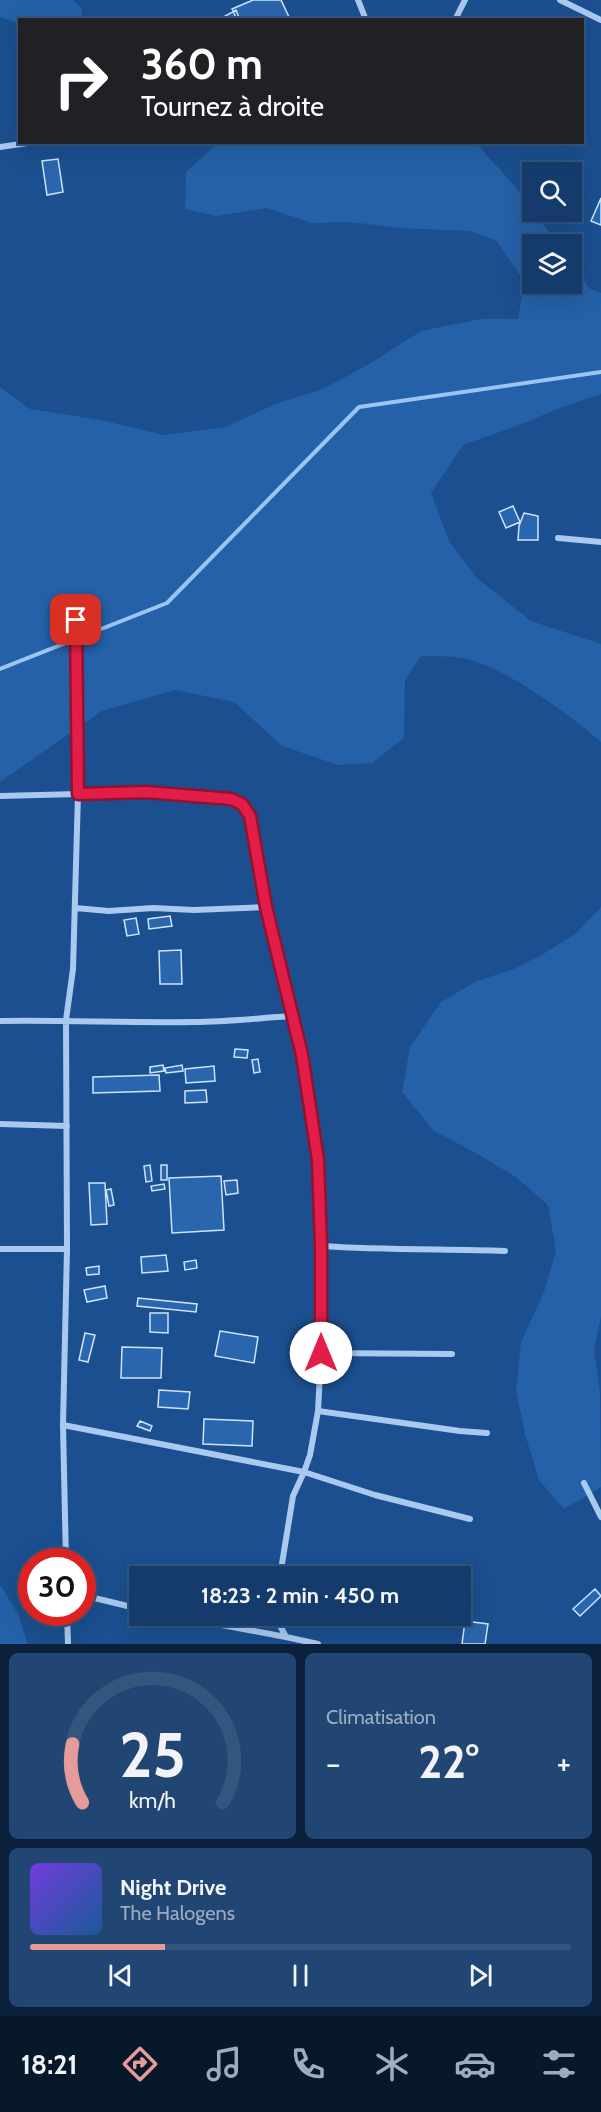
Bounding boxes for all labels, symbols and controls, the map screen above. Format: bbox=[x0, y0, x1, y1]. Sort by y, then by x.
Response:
text: 360 m bbox=[141, 38, 263, 90]
icon: right bbox=[42, 42, 120, 120]
text: Tournez à droite bbox=[141, 90, 324, 123]
map controls bbox=[522, 162, 582, 294]
button: search bbox=[522, 162, 582, 222]
button: layers bbox=[522, 234, 582, 294]
pin bbox=[50, 594, 101, 645]
icon: arrive bbox=[59, 603, 92, 636]
position arrow bbox=[289, 1321, 353, 1385]
speed limit sign: 30 bbox=[18, 1548, 96, 1626]
text: 18:23 · 2 min · 450 m bbox=[201, 1582, 399, 1609]
text: Climatisation bbox=[326, 1705, 436, 1729]
text: 25 bbox=[119, 1717, 186, 1793]
text: 22° bbox=[418, 1735, 479, 1789]
text: − bbox=[326, 1743, 341, 1783]
text: + bbox=[556, 1743, 571, 1783]
text: km/h bbox=[129, 1787, 176, 1813]
text: Night Drive bbox=[120, 1874, 226, 1901]
text: The Halogens bbox=[120, 1901, 235, 1925]
icon: previous bbox=[104, 1959, 137, 1992]
icon: pause bbox=[284, 1959, 317, 1992]
icon: next bbox=[464, 1959, 497, 1992]
icon: directions bbox=[119, 2043, 161, 2085]
icon: music bbox=[203, 2043, 245, 2085]
icon: phone bbox=[287, 2043, 329, 2085]
icon: climate bbox=[371, 2043, 413, 2085]
icon: car bbox=[454, 2043, 496, 2085]
icon: filters bbox=[538, 2043, 580, 2085]
text: 18:21 bbox=[21, 2048, 77, 2081]

